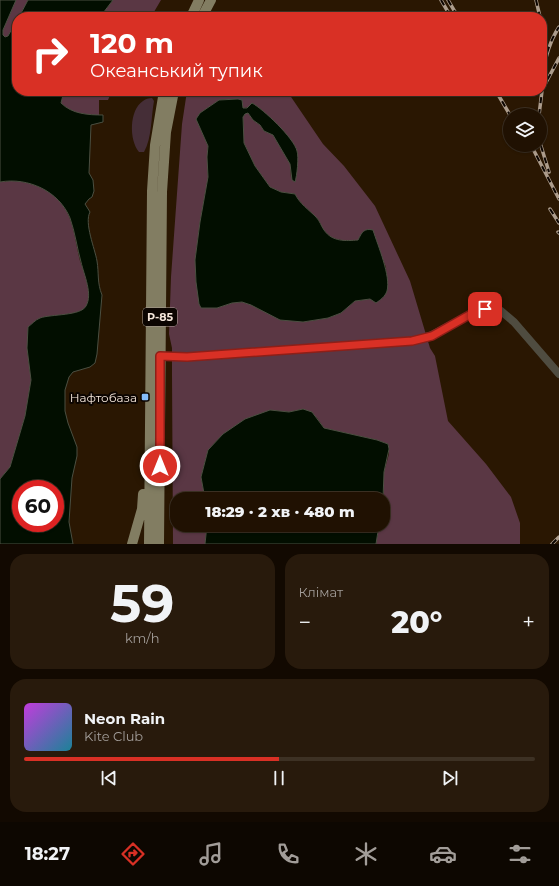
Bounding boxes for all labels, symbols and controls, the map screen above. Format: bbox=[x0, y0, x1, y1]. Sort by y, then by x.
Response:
text: 120 m bbox=[90, 26, 174, 60]
icon: right bbox=[24, 28, 76, 80]
text: Океанський тупик bbox=[90, 60, 263, 82]
map controls bbox=[503, 108, 547, 152]
button: layers bbox=[503, 108, 547, 152]
pin bbox=[468, 292, 502, 326]
icon: arrive bbox=[474, 298, 496, 320]
road number: Р-85 bbox=[143, 308, 177, 326]
place label: Нафтобаза bbox=[70, 390, 137, 405]
marker: Нафтобаза bbox=[140, 392, 150, 402]
position arrow bbox=[139, 445, 181, 487]
speed limit sign: 60 bbox=[12, 480, 64, 532]
text: 18:29 · 2 хв · 480 m bbox=[205, 502, 355, 521]
text: 59 bbox=[110, 572, 174, 635]
text: Клімат bbox=[299, 584, 343, 600]
text: 20° bbox=[391, 604, 442, 641]
text: − bbox=[299, 609, 311, 636]
text: + bbox=[522, 609, 535, 636]
text: km/h bbox=[125, 630, 160, 646]
text: Neon Rain bbox=[84, 709, 165, 728]
text: Kite Club bbox=[84, 728, 143, 744]
icon: previous bbox=[98, 767, 120, 789]
icon: pause bbox=[268, 767, 290, 789]
icon: next bbox=[439, 767, 461, 789]
icon: directions bbox=[119, 840, 147, 868]
icon: music bbox=[197, 840, 225, 868]
icon: phone bbox=[274, 840, 302, 868]
icon: climate bbox=[352, 840, 380, 868]
icon: car bbox=[429, 840, 457, 868]
icon: filters bbox=[506, 840, 534, 868]
text: 18:27 bbox=[25, 843, 70, 865]

